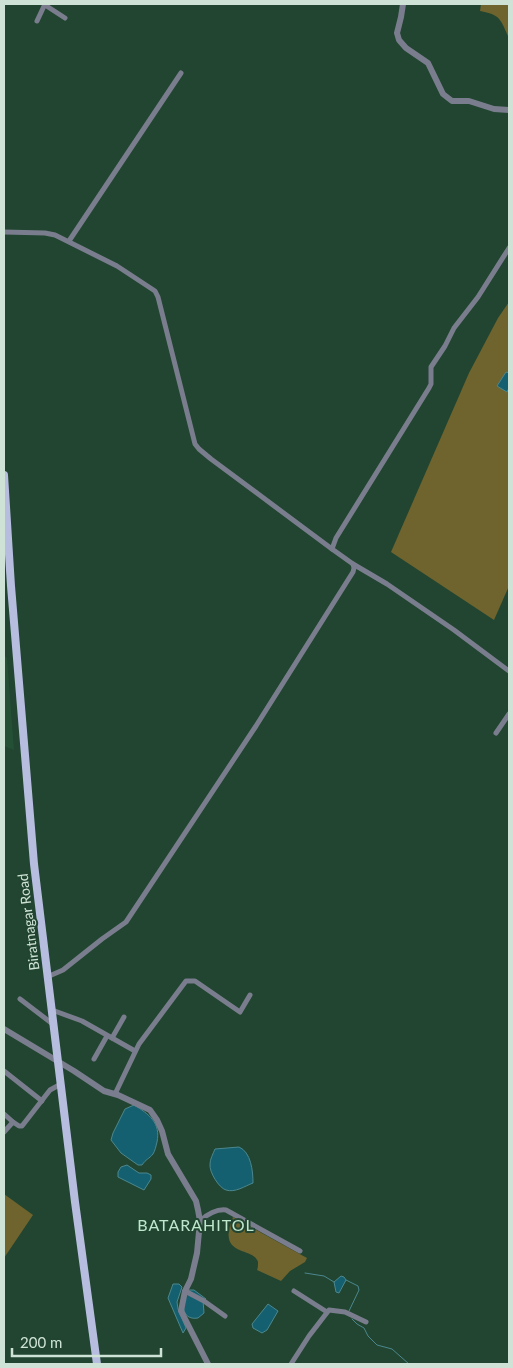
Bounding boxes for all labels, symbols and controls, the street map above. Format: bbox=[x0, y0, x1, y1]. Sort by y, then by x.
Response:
street label: Biratnagar Road bbox=[14, 873, 42, 971]
district label: BATARAHITOL bbox=[137, 1215, 255, 1234]
scale bar bbox=[12, 1326, 161, 1358]
text: 200 m bbox=[20, 1333, 62, 1351]

